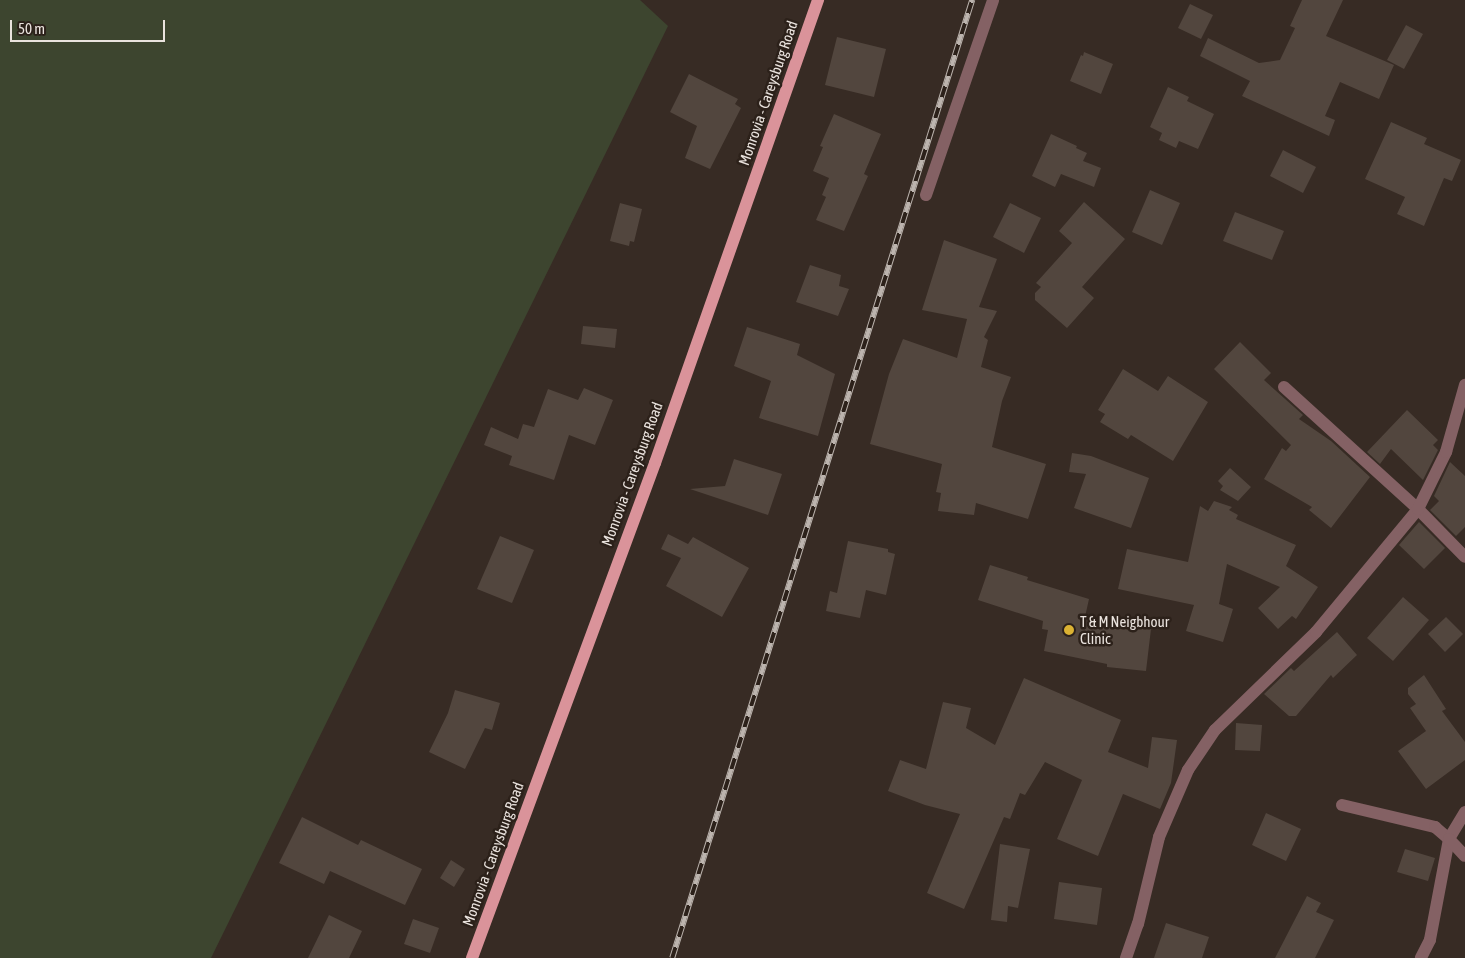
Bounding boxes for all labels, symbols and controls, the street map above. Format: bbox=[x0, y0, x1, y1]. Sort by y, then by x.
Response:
scale bar bbox=[12, 10, 168, 42]
street label: Monrovia - Careysburg Road bbox=[735, 18, 801, 168]
text: 50 m bbox=[18, 20, 45, 37]
street label: Monrovia - Careysburg Road bbox=[598, 400, 666, 548]
place label: T & M Neigbhour Clinic bbox=[1080, 612, 1169, 647]
marker: T & M Neigbhour Clinic bbox=[1062, 623, 1076, 637]
street label: Monrovia - Careysburg Road bbox=[459, 780, 527, 928]

